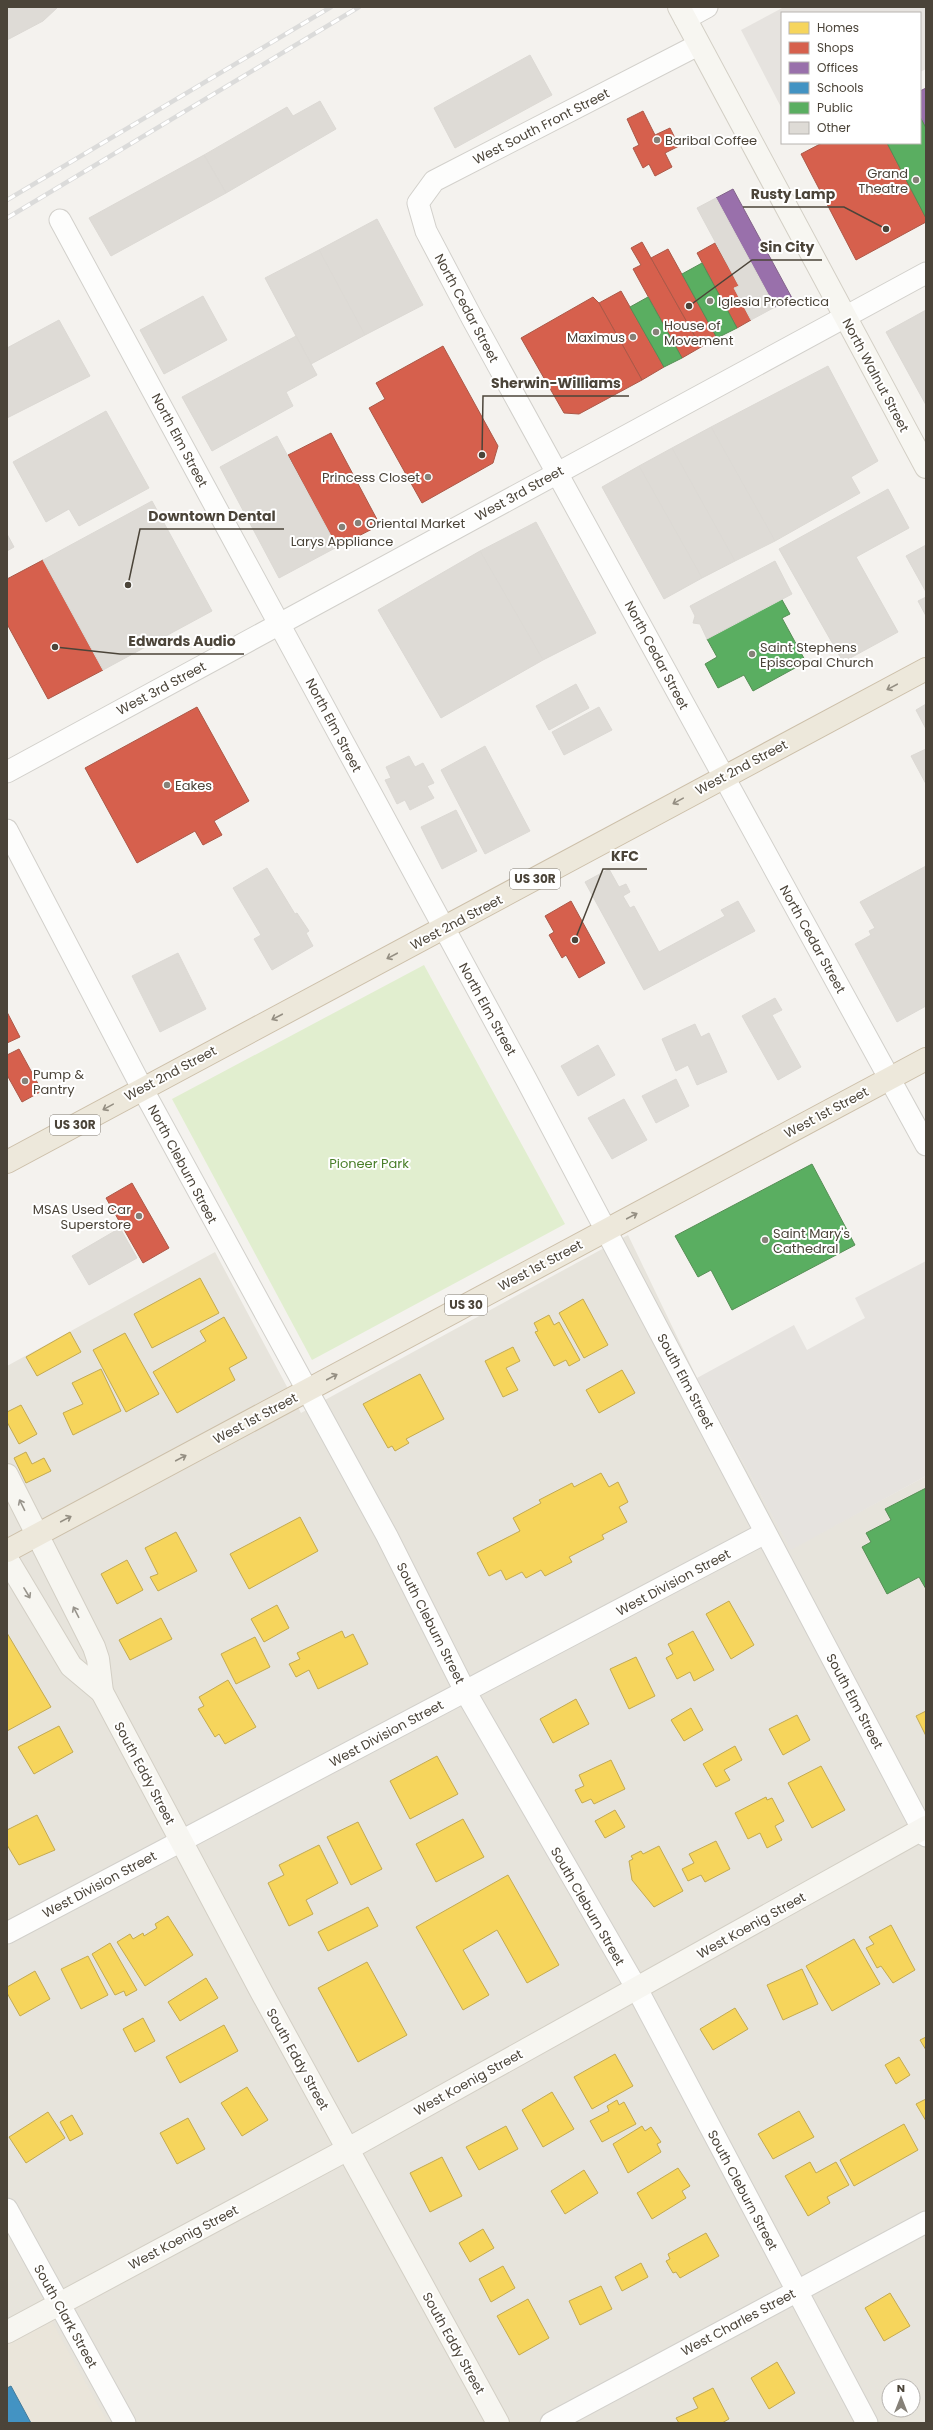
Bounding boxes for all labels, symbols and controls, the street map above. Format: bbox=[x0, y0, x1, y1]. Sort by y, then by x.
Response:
legend bbox=[781, 12, 921, 144]
text: Homes bbox=[817, 19, 859, 36]
text: Shops bbox=[817, 39, 854, 56]
text: Offices bbox=[817, 59, 858, 76]
text: Schools bbox=[817, 79, 864, 96]
street label: West South Front Street bbox=[470, 84, 613, 169]
text: Public bbox=[817, 99, 853, 116]
text: Other bbox=[817, 119, 851, 136]
place label: Baribal Coffee bbox=[665, 131, 757, 150]
marker: Baribal Coffee bbox=[652, 135, 662, 145]
place label: Grand Theatre bbox=[858, 164, 908, 198]
marker: Grand Theatre bbox=[911, 175, 921, 185]
callout: Rusty Lamp bbox=[743, 181, 844, 207]
text: Rusty Lamp bbox=[751, 184, 836, 204]
callout: Sin City bbox=[752, 234, 822, 260]
text: Sin City bbox=[760, 237, 814, 257]
street label: North Cedar Street bbox=[430, 250, 503, 366]
place label: Iglesia Profectica bbox=[718, 292, 829, 311]
marker: Iglesia Profectica bbox=[705, 296, 715, 306]
street label: North Walnut Street bbox=[837, 315, 914, 436]
place label: House of Movement bbox=[664, 316, 734, 350]
marker: House of Movement bbox=[651, 327, 661, 337]
place label: Maximus bbox=[567, 328, 625, 347]
marker: Maximus bbox=[628, 332, 638, 342]
callout: Sherwin-Williams bbox=[483, 370, 629, 396]
text: Sherwin-Williams bbox=[491, 373, 621, 393]
street label: North Elm Street bbox=[147, 390, 212, 491]
street label: West 3rd Street bbox=[472, 461, 567, 526]
place label: Princess Closet bbox=[322, 468, 420, 487]
marker: Princess Closet bbox=[423, 472, 433, 482]
callout: Downtown Dental bbox=[140, 503, 284, 529]
text: Downtown Dental bbox=[148, 506, 276, 526]
place label: Oriental Market bbox=[366, 514, 465, 533]
marker: Oriental Market bbox=[353, 518, 363, 528]
marker: Larys Appliance bbox=[337, 522, 347, 532]
place label: Larys Appliance bbox=[291, 532, 393, 551]
street label: North Cedar Street bbox=[620, 597, 693, 713]
callout: Edwards Audio bbox=[120, 628, 244, 654]
text: Edwards Audio bbox=[128, 631, 236, 651]
place label: Saint Stephens Episcopal Church bbox=[760, 638, 874, 672]
marker: Saint Stephens Episcopal Church bbox=[747, 649, 757, 659]
street label: West 3rd Street bbox=[113, 657, 209, 720]
street label: North Elm Street bbox=[301, 675, 366, 776]
one-way arrow bbox=[886, 684, 898, 691]
street label: West 2nd Street bbox=[692, 735, 791, 800]
place label: Eakes bbox=[175, 776, 212, 795]
marker: Eakes bbox=[162, 780, 172, 790]
one-way arrow bbox=[673, 798, 685, 806]
callout: KFC bbox=[603, 843, 647, 869]
text: KFC bbox=[611, 846, 639, 866]
road number: US 30R bbox=[510, 869, 560, 889]
street label: North Cedar Street bbox=[775, 882, 850, 997]
street label: West 2nd Street bbox=[407, 890, 506, 955]
one-way arrow bbox=[386, 953, 398, 961]
street label: North Elm Street bbox=[454, 959, 521, 1059]
one-way arrow bbox=[271, 1014, 283, 1021]
street label: West 2nd Street bbox=[121, 1041, 220, 1106]
place label: Pump & Pantry bbox=[33, 1065, 84, 1099]
marker: Pump & Pantry bbox=[20, 1076, 30, 1086]
street label: West 1st Street bbox=[781, 1082, 872, 1143]
street label: North Cleburn Street bbox=[143, 1102, 222, 1227]
one-way arrow bbox=[102, 1103, 114, 1111]
road number: US 30R bbox=[50, 1115, 100, 1135]
park label: Pioneer Park bbox=[329, 1154, 409, 1173]
place label: MSAS Used Car Superstore bbox=[33, 1200, 131, 1234]
marker: MSAS Used Car Superstore bbox=[134, 1211, 144, 1221]
one-way arrow bbox=[626, 1212, 638, 1219]
place label: Saint Mary's Cathedral bbox=[773, 1224, 850, 1258]
street label: West 1st Street bbox=[495, 1235, 586, 1296]
marker: Saint Mary's Cathedral bbox=[760, 1235, 770, 1245]
road number: US 30 bbox=[445, 1295, 487, 1315]
street label: South Elm Street bbox=[652, 1330, 719, 1433]
one-way arrow bbox=[326, 1372, 338, 1380]
street label: West 1st Street bbox=[210, 1388, 301, 1449]
one-way arrow bbox=[174, 1453, 186, 1461]
one-way arrow bbox=[18, 1499, 25, 1511]
one-way arrow bbox=[60, 1515, 72, 1522]
street label: West Division Street bbox=[613, 1544, 734, 1621]
street label: South Cleburn Street bbox=[392, 1559, 470, 1687]
one-way arrow bbox=[23, 1587, 31, 1598]
one-way arrow bbox=[72, 1606, 79, 1618]
street label: South Elm Street bbox=[821, 1650, 888, 1753]
street label: West Division Street bbox=[326, 1695, 447, 1772]
street label: South Eddy Street bbox=[109, 1718, 180, 1828]
street label: South Cleburn Street bbox=[546, 1844, 629, 1969]
street label: West Division Street bbox=[39, 1846, 160, 1923]
street label: West Koenig Street bbox=[693, 1887, 809, 1963]
street label: South Eddy Street bbox=[262, 2005, 334, 2114]
street label: West Koenig Street bbox=[410, 2044, 526, 2120]
street label: South Cleburn Street bbox=[703, 2127, 783, 2254]
street label: West Koenig Street bbox=[125, 2200, 242, 2274]
street label: South Clark Street bbox=[29, 2261, 102, 2372]
street label: West Charles Street bbox=[678, 2284, 799, 2361]
street label: South Eddy Street bbox=[418, 2289, 490, 2398]
north arrow bbox=[881, 2378, 921, 2418]
text: N bbox=[897, 2380, 905, 2396]

